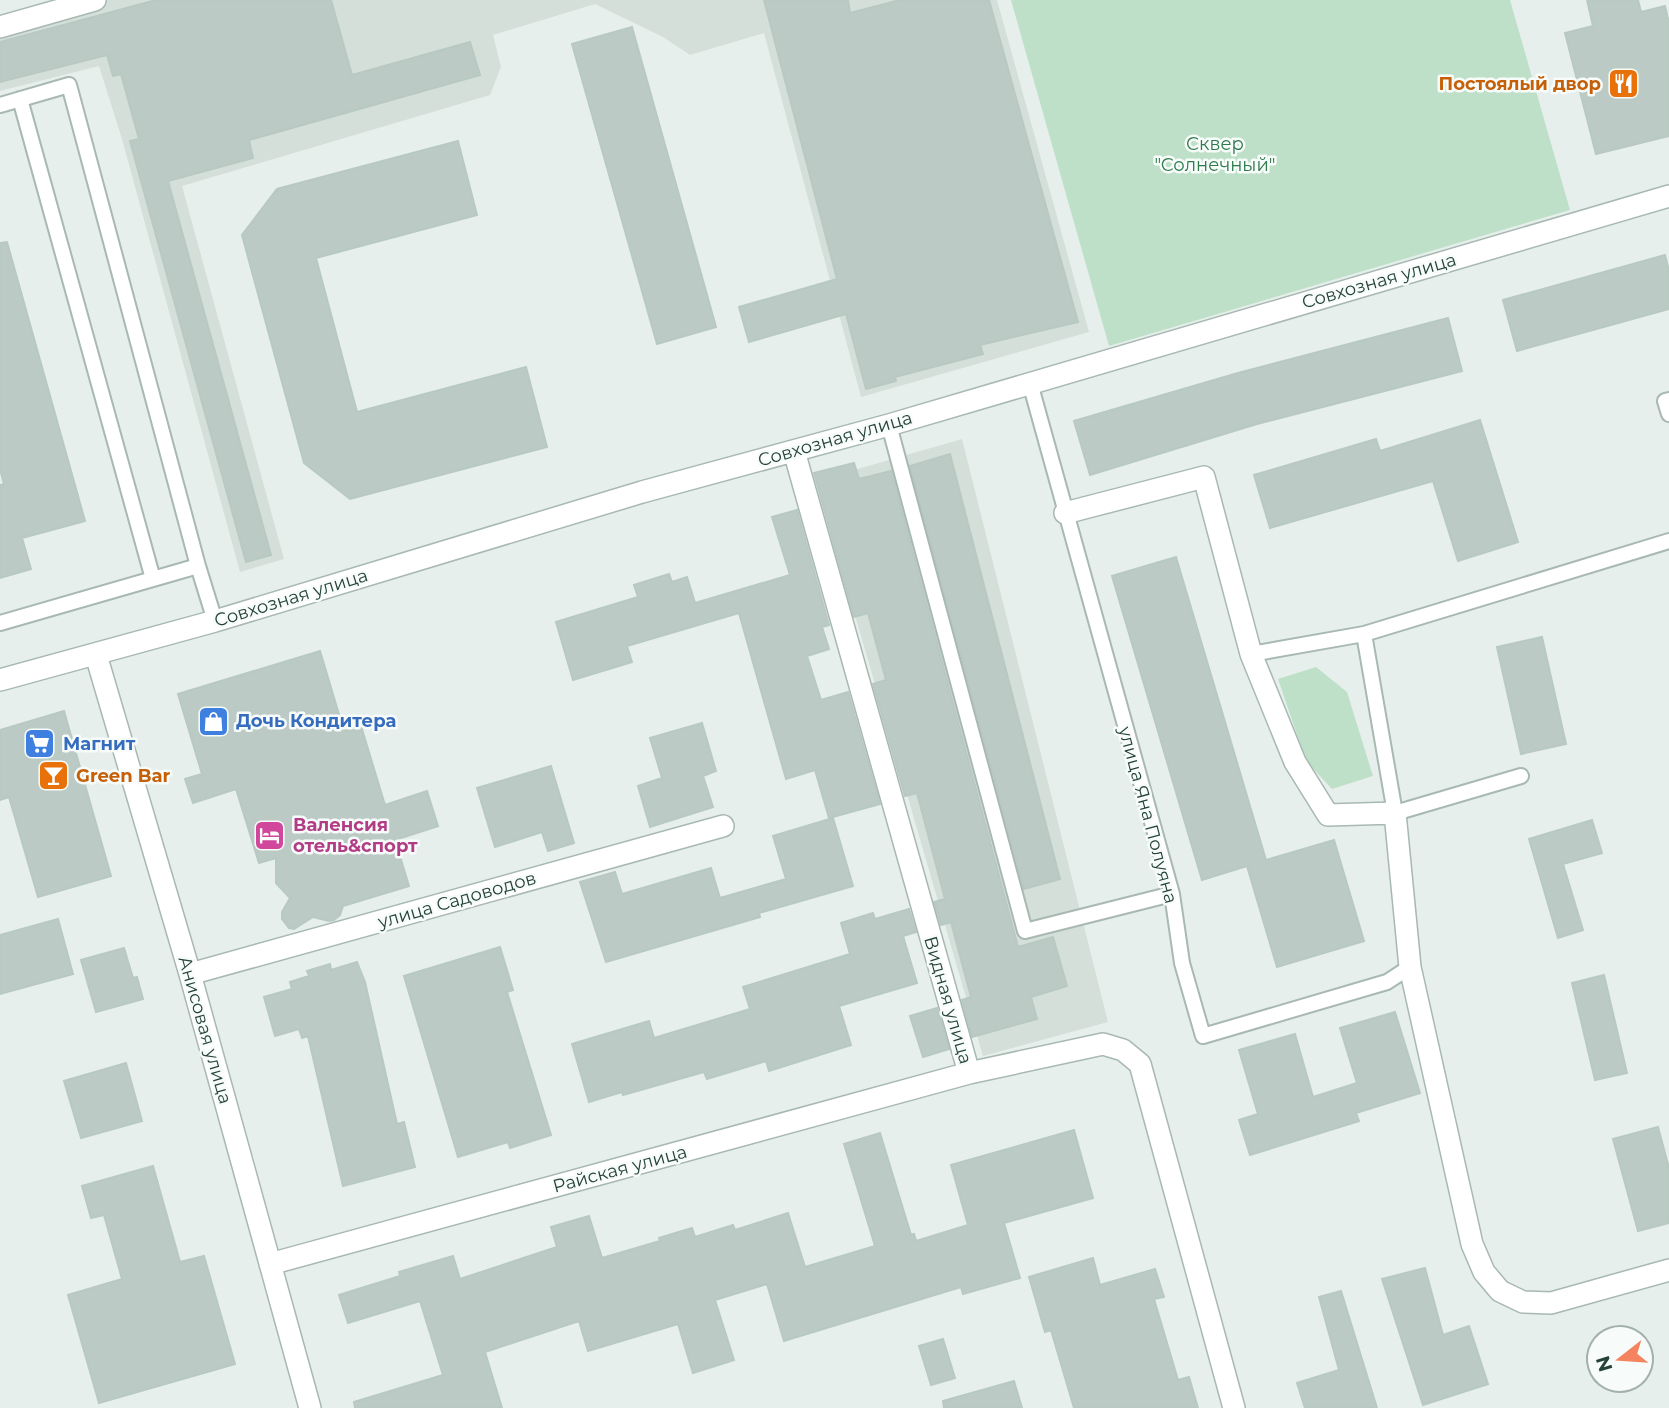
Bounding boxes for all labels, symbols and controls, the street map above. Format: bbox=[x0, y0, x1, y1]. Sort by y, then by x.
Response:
restaurant icon: Постоялый двор bbox=[1607, 67, 1641, 101]
place label: Постоялый двор bbox=[1439, 73, 1601, 95]
park label: Сквер "Солнечный" bbox=[1154, 133, 1276, 176]
street label: Совхозная улица bbox=[1299, 248, 1459, 314]
street label: Совхозная улица bbox=[755, 406, 915, 472]
street label: Совхозная улица bbox=[211, 564, 371, 632]
shop icon: Дочь Кондитера bbox=[196, 704, 230, 738]
place label: Дочь Кондитера bbox=[236, 710, 396, 732]
street label: улица Яна Полуяна bbox=[1114, 723, 1182, 906]
supermarket icon: Магнит bbox=[23, 727, 57, 761]
place label: Магнит bbox=[63, 733, 136, 755]
bar icon: Green Bar bbox=[36, 759, 70, 793]
place label: Green Bar bbox=[76, 765, 171, 787]
place label: Валенсия отель&спорт bbox=[293, 814, 418, 857]
hotel icon: Валенсия отель&спорт bbox=[253, 818, 287, 852]
street label: улица Садоводов bbox=[374, 867, 539, 933]
street label: Видная улица bbox=[919, 934, 977, 1066]
street label: Анисовая улица bbox=[173, 954, 237, 1106]
street label: Райская улица bbox=[550, 1141, 690, 1197]
north arrow bbox=[1585, 1324, 1655, 1394]
text: N bbox=[1591, 1353, 1617, 1375]

